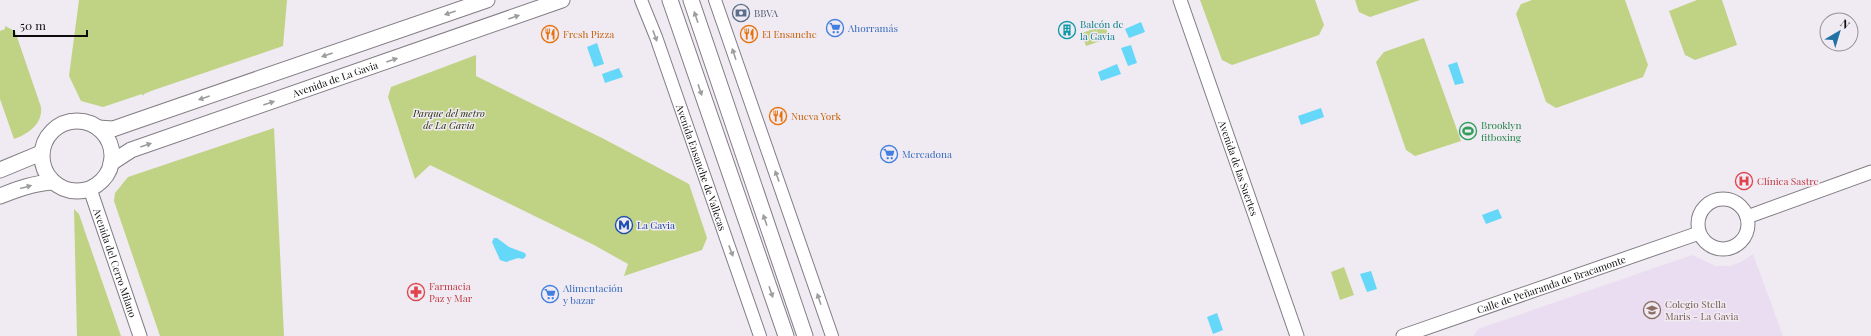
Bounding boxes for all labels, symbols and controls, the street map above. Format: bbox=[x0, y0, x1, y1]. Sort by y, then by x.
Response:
bank icon: BBVA bbox=[731, 3, 751, 23]
place label: BBVA bbox=[754, 6, 779, 20]
one-way arrow bbox=[444, 10, 456, 16]
one-way arrow bbox=[693, 11, 699, 23]
scale bar bbox=[14, 12, 87, 38]
north arrow bbox=[1819, 12, 1859, 52]
one-way arrow bbox=[509, 14, 521, 20]
text: N bbox=[1838, 15, 1853, 32]
text: 50 m bbox=[20, 17, 46, 33]
place label: Balcón de la Gavia bbox=[1080, 17, 1124, 43]
supermarket icon: Ahorramás bbox=[825, 18, 845, 38]
building icon: Balcón de la Gavia bbox=[1057, 20, 1077, 40]
place label: Ahorramás bbox=[847, 21, 898, 35]
restaurant icon: Fresh Pizza bbox=[540, 24, 560, 44]
restaurant icon: El Ensanche bbox=[739, 24, 759, 44]
place label: Fresh Pizza bbox=[563, 27, 614, 41]
place label: El Ensanche bbox=[762, 27, 817, 41]
one-way arrow bbox=[653, 30, 659, 42]
one-way arrow bbox=[730, 47, 736, 59]
one-way arrow bbox=[321, 52, 333, 58]
one-way arrow bbox=[386, 57, 398, 63]
street label: Avenida de La Gavia bbox=[290, 58, 380, 101]
one-way arrow bbox=[697, 84, 703, 96]
one-way arrow bbox=[198, 95, 210, 101]
one-way arrow bbox=[263, 99, 275, 105]
street label: Avenida Ensanche de Vallecas bbox=[673, 101, 730, 232]
park label: Parque del metro de La Gavia bbox=[412, 106, 485, 132]
restaurant icon: Nueva York bbox=[768, 106, 788, 126]
place label: Nueva York bbox=[791, 109, 842, 123]
street label: Avenida de las Suertes bbox=[1215, 118, 1262, 218]
place label: Brooklyn fitboxing bbox=[1481, 118, 1522, 144]
sports icon: Brooklyn fitboxing bbox=[1458, 121, 1478, 141]
one-way arrow bbox=[140, 142, 152, 148]
supermarket icon: Mercadona bbox=[879, 144, 899, 164]
place label: Mercadona bbox=[902, 147, 952, 161]
one-way arrow bbox=[773, 170, 779, 182]
hospital icon: Clínica Sastre bbox=[1734, 171, 1754, 191]
place label: Clínica Sastre bbox=[1757, 174, 1818, 188]
one-way arrow bbox=[20, 184, 32, 190]
street label: Avenida del Cerro Milano bbox=[90, 206, 140, 320]
one-way arrow bbox=[762, 213, 768, 225]
metro station icon: La Gavia bbox=[614, 215, 634, 235]
place label: La Gavia bbox=[637, 218, 675, 232]
one-way arrow bbox=[728, 246, 734, 258]
street label: Calle de Peñaranda de Bracamonte bbox=[1475, 252, 1628, 317]
place label: Farmacia Paz y Mar bbox=[429, 279, 473, 305]
place label: Alimentación y bazar bbox=[562, 281, 623, 307]
pharmacy icon: Farmacia Paz y Mar bbox=[406, 282, 426, 302]
supermarket icon: Alimentación y bazar bbox=[540, 284, 560, 304]
one-way arrow bbox=[768, 286, 774, 298]
one-way arrow bbox=[816, 293, 822, 305]
place label: Colegio Stella Maris - La Gavia bbox=[1665, 297, 1738, 323]
school or university icon: Colegio Stella Maris - La Gavia bbox=[1642, 300, 1662, 320]

